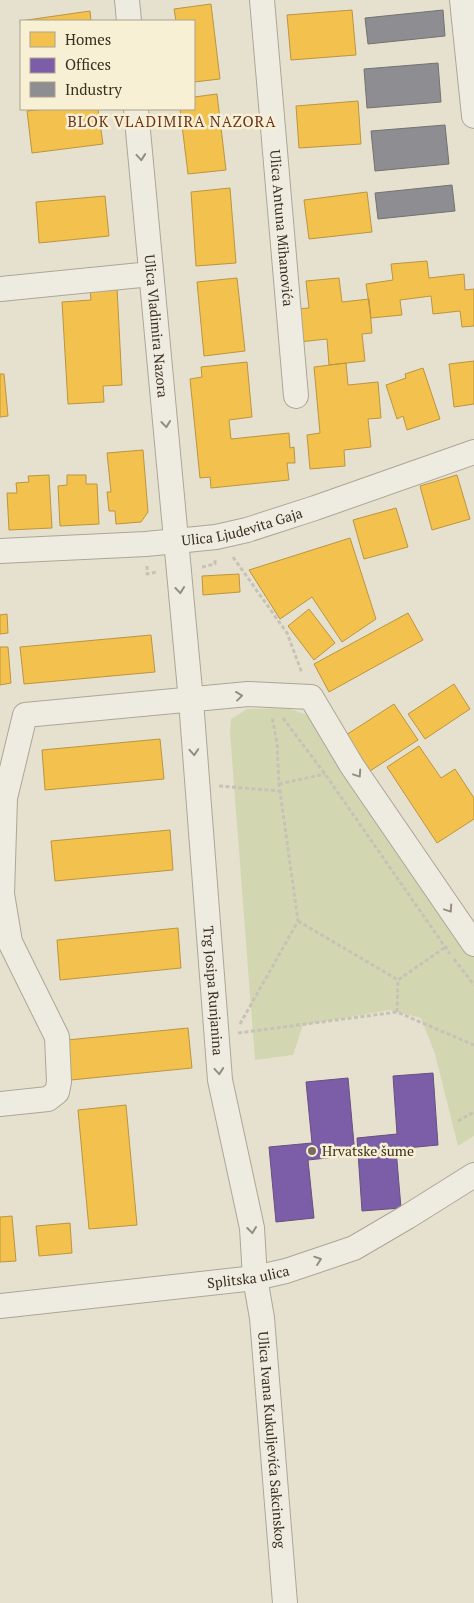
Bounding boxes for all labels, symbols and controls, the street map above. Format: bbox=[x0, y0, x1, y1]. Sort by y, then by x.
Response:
legend bbox=[20, 20, 195, 110]
text: Homes bbox=[65, 29, 111, 49]
text: Offices bbox=[65, 54, 111, 74]
text: Industry bbox=[65, 79, 122, 99]
district label: BLOK VLADIMIRA NAZORA bbox=[68, 111, 276, 131]
street label: Ulica Antuna Mihanovića bbox=[266, 149, 298, 307]
one-way arrow bbox=[135, 154, 146, 162]
street label: Ulica Vladimira Nazora bbox=[141, 254, 173, 398]
one-way arrow bbox=[160, 420, 171, 428]
street label: Ulica Ljudevita Gaja bbox=[181, 503, 305, 549]
one-way arrow bbox=[174, 587, 185, 595]
one-way arrow bbox=[236, 691, 244, 702]
one-way arrow bbox=[189, 749, 200, 757]
one-way arrow bbox=[352, 769, 361, 778]
one-way arrow bbox=[443, 903, 452, 912]
street label: Trg Josipa Runjanina bbox=[199, 925, 228, 1056]
one-way arrow bbox=[214, 1068, 225, 1076]
place label: Hrvatske šume bbox=[322, 1141, 414, 1160]
marker: Hrvatske šume bbox=[306, 1145, 318, 1157]
one-way arrow bbox=[246, 1227, 257, 1235]
one-way arrow bbox=[314, 1255, 322, 1265]
street label: Splitska ulica bbox=[206, 1261, 291, 1292]
street label: Ulica Ivana Kukuljevića Sakcinskog bbox=[254, 1331, 291, 1550]

